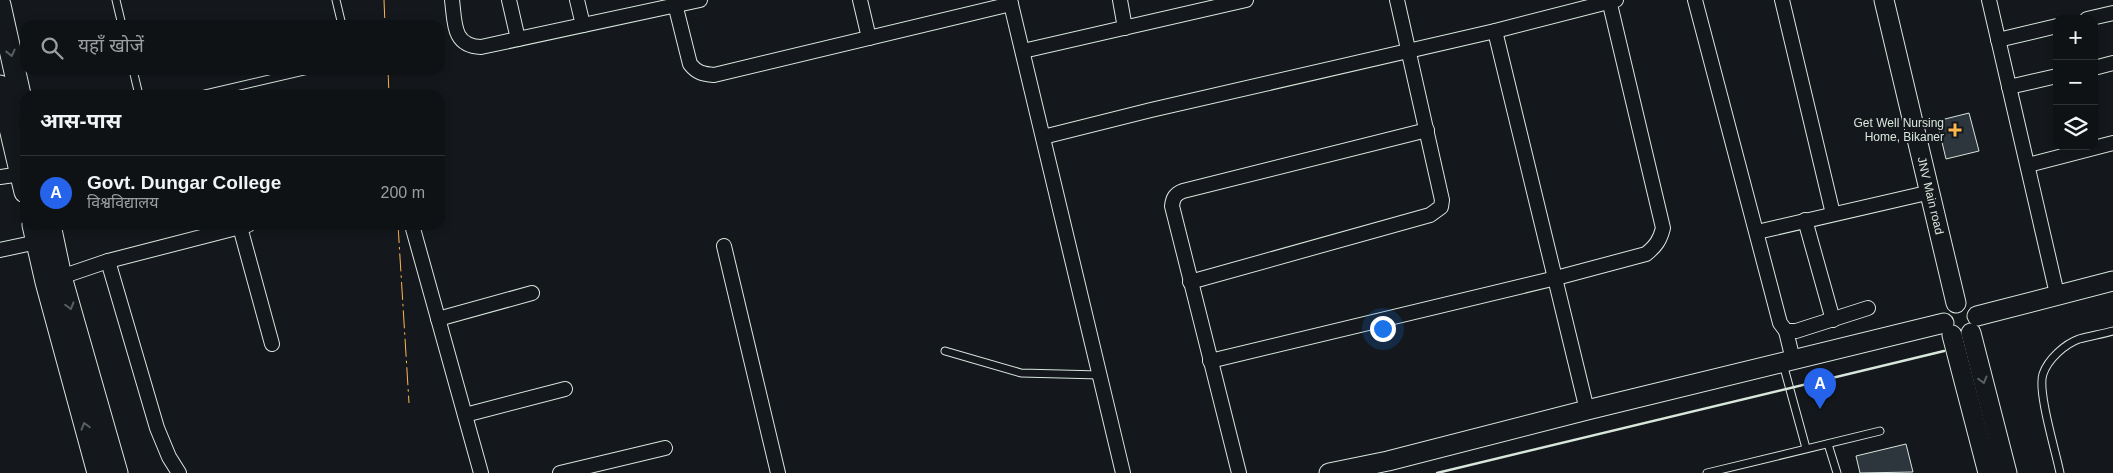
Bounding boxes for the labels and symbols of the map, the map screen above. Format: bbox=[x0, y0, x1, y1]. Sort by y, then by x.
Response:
one-way arrow bbox=[5, 48, 16, 57]
place label: Get Well Nursing Home, Bikaner bbox=[1854, 116, 1944, 144]
marker: Get Well Nursing Home, Bikaner bbox=[1948, 123, 1962, 137]
street label: JNV Main road bbox=[1914, 155, 1946, 236]
one-way arrow bbox=[64, 302, 74, 310]
your location bbox=[1370, 316, 1396, 342]
pin: A bbox=[1804, 368, 1836, 409]
one-way arrow bbox=[1977, 376, 1988, 385]
one-way arrow bbox=[80, 422, 91, 430]

